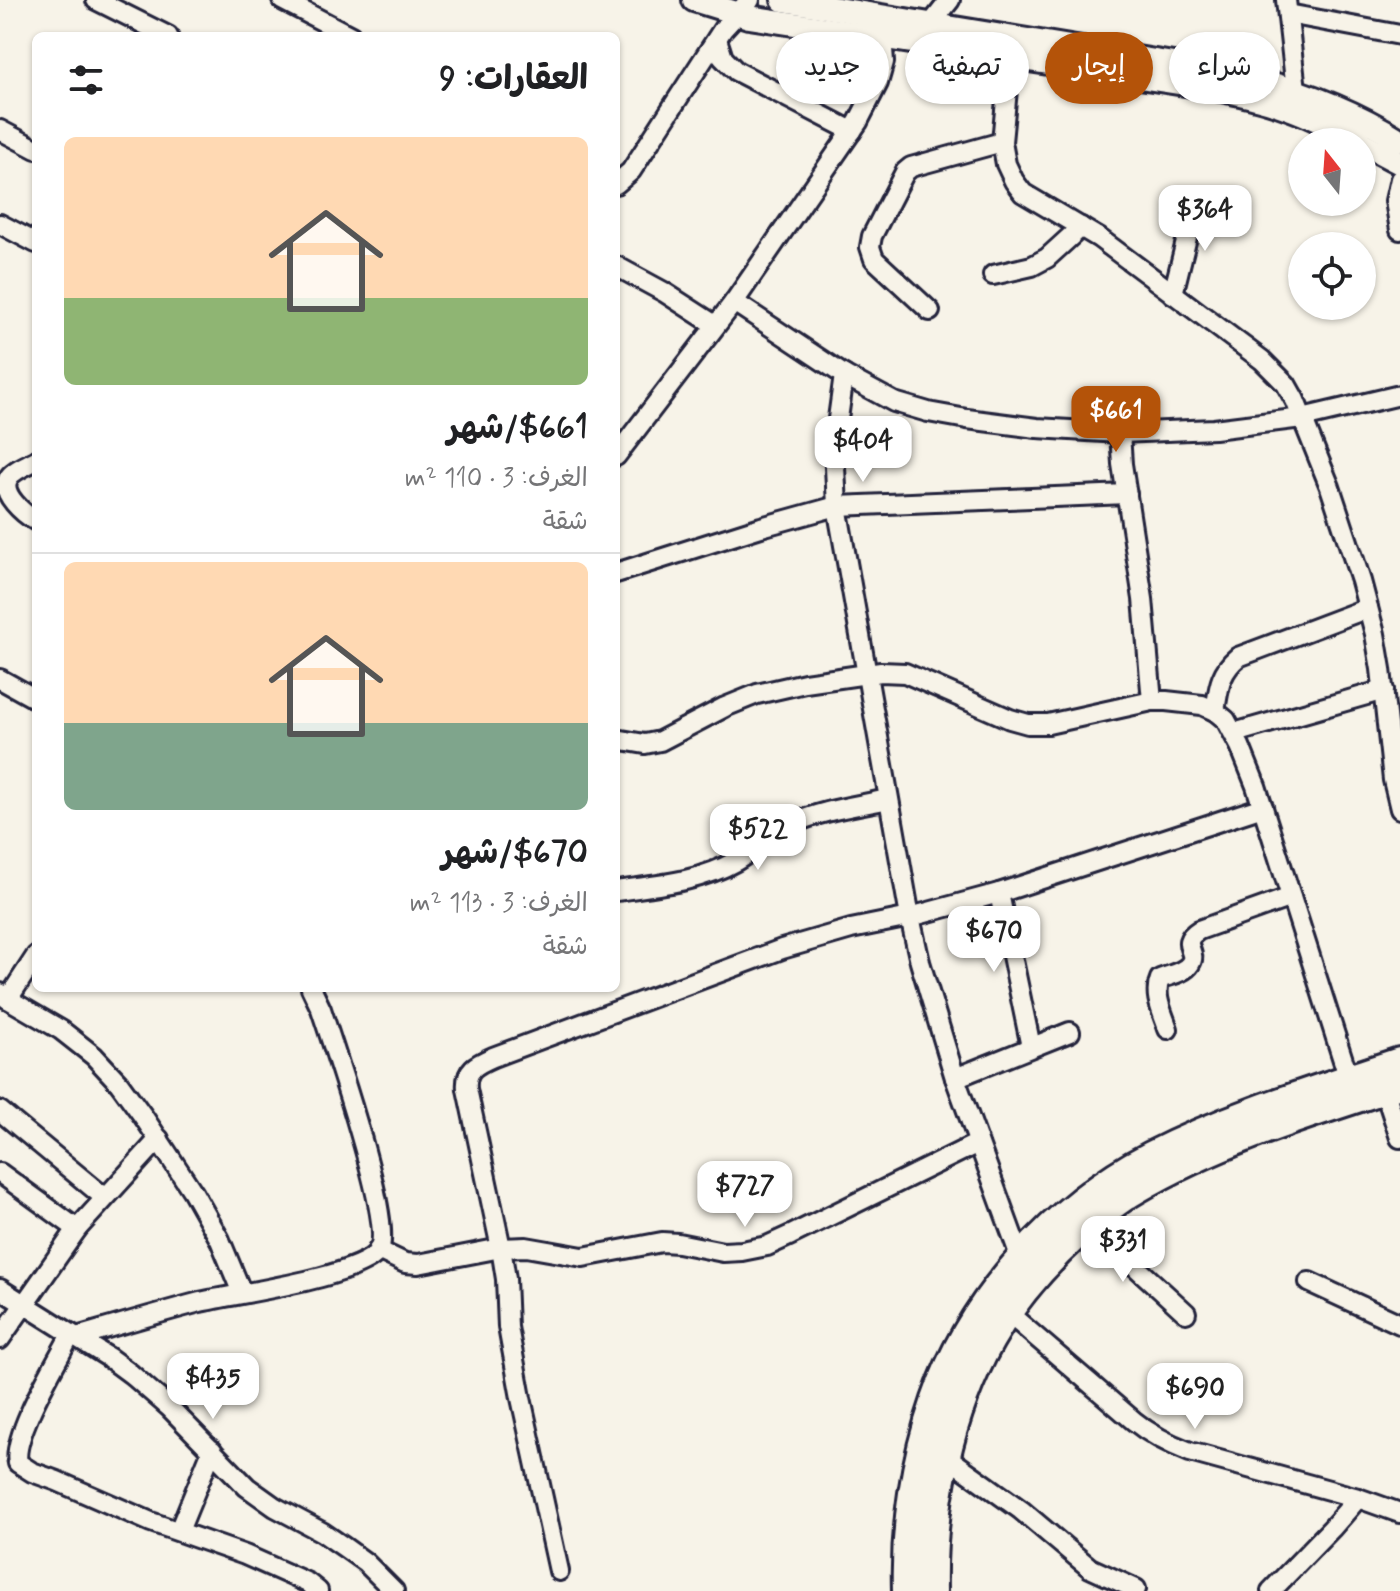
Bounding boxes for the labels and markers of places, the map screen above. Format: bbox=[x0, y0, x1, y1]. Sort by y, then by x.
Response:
pin: $364 bbox=[1158, 185, 1252, 253]
pin: $661 bbox=[1069, 386, 1163, 454]
pin: $404 bbox=[816, 416, 910, 484]
pin: $522 bbox=[711, 804, 805, 872]
pin: $670 bbox=[947, 906, 1041, 974]
pin: $727 bbox=[698, 1161, 792, 1229]
pin: $331 bbox=[1076, 1216, 1170, 1284]
pin: $435 bbox=[166, 1353, 260, 1421]
pin: $690 bbox=[1148, 1363, 1242, 1431]

